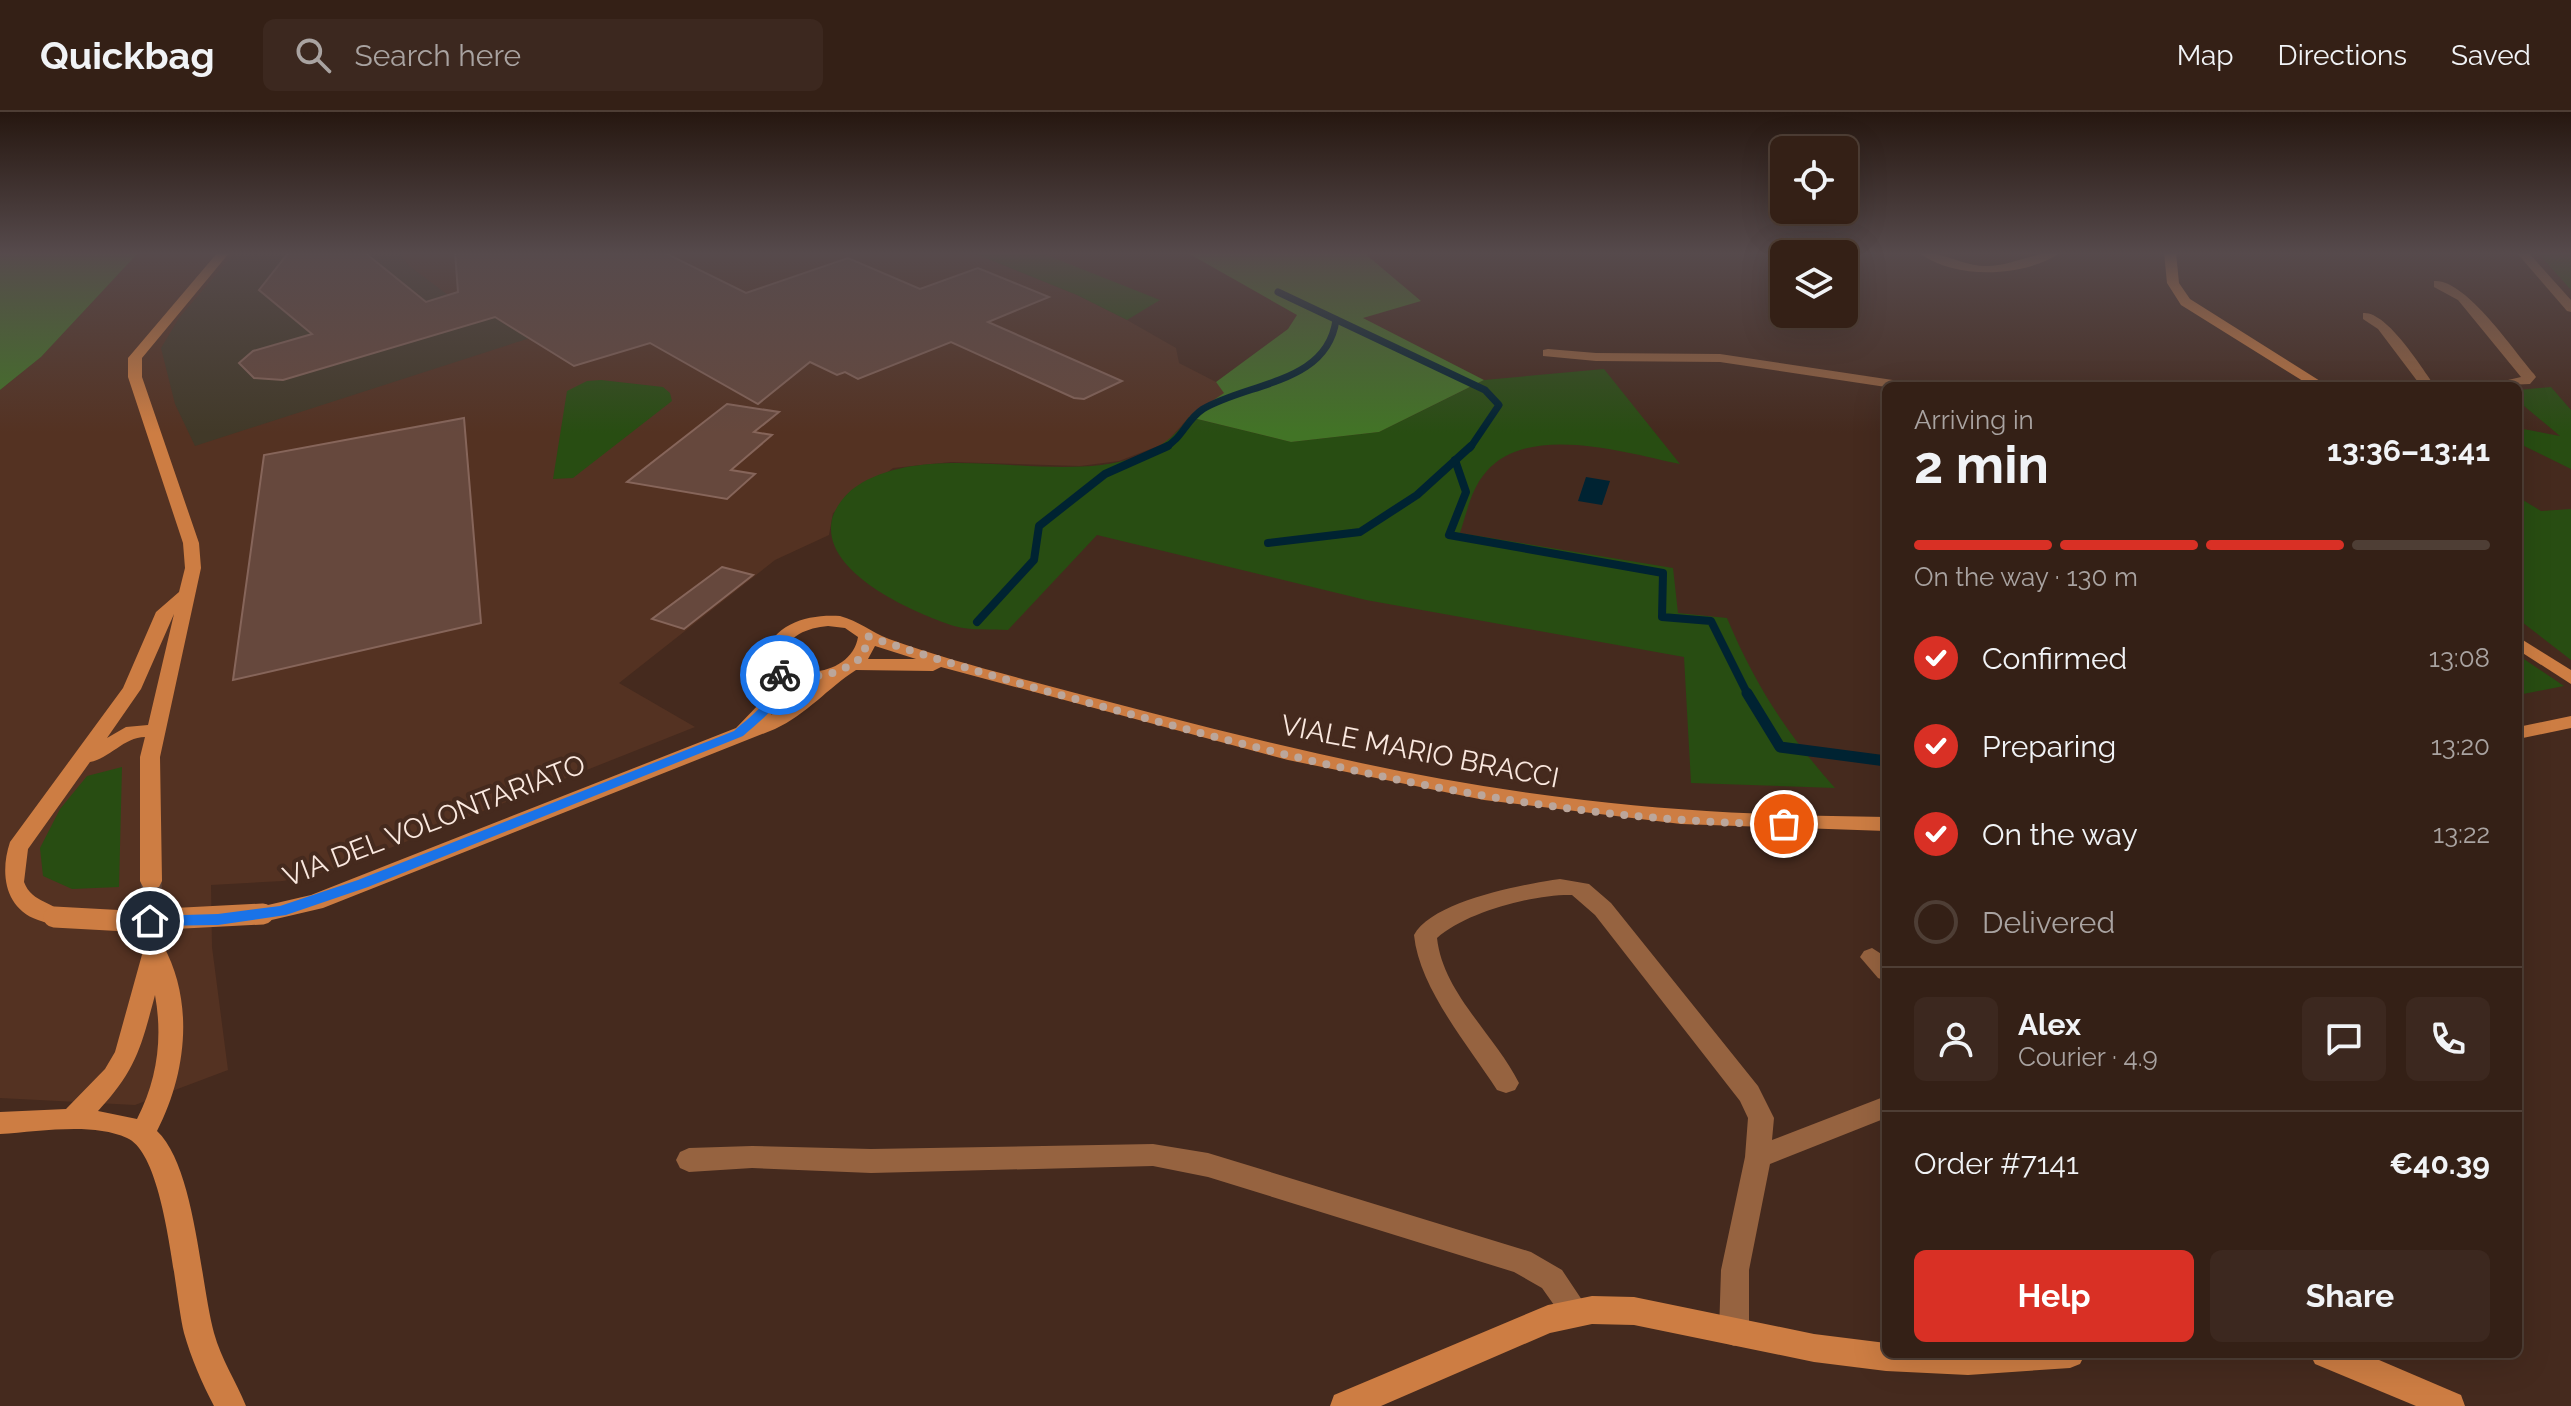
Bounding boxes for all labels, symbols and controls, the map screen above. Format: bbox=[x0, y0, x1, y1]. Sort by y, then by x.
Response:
search box bbox=[263, 19, 823, 91]
text: Quickbag bbox=[40, 33, 215, 78]
icon: search bbox=[291, 33, 335, 77]
text: Search here bbox=[355, 38, 521, 73]
text: Map bbox=[2177, 39, 2234, 72]
text: Directions bbox=[2278, 39, 2407, 72]
text: Saved bbox=[2451, 39, 2531, 72]
map controls bbox=[1770, 136, 1858, 328]
button: locate bbox=[1770, 136, 1858, 224]
button: layers bbox=[1770, 240, 1858, 328]
text: Arriving in bbox=[1914, 405, 2034, 435]
text: 13:36–13:41 bbox=[2327, 433, 2490, 468]
text: 2 min bbox=[1914, 434, 2049, 495]
text: On the way · 130 m bbox=[1914, 562, 2138, 592]
courier bbox=[740, 635, 820, 715]
icon: check bbox=[1914, 636, 1958, 680]
text: Confirmed bbox=[1982, 641, 2127, 676]
text: 13:08 bbox=[2429, 643, 2490, 673]
icon: bike bbox=[758, 653, 802, 697]
street label: VIALE MARIO BRACCI bbox=[1278, 708, 1562, 795]
icon: check bbox=[1914, 724, 1958, 768]
text: Preparing bbox=[1982, 729, 2116, 764]
text: 13:20 bbox=[2431, 731, 2490, 761]
street label: VIA DEL VOLONTARIATO bbox=[278, 748, 590, 893]
pin bbox=[1750, 790, 1818, 858]
icon: bag bbox=[1762, 802, 1806, 846]
icon: check bbox=[1914, 812, 1958, 856]
text: On the way bbox=[1982, 817, 2138, 852]
text: 13:22 bbox=[2433, 819, 2490, 849]
pin bbox=[116, 887, 184, 955]
icon: home bbox=[128, 899, 172, 943]
text: Delivered bbox=[1982, 905, 2115, 940]
button: person bbox=[1914, 997, 1998, 1081]
button: chat bbox=[2302, 997, 2386, 1081]
button: phone bbox=[2406, 997, 2490, 1081]
text: Alex bbox=[2018, 1007, 2081, 1042]
text: Courier · 4.9 bbox=[2018, 1042, 2158, 1072]
text: Order #7141 bbox=[1914, 1146, 2079, 1181]
text: €40.39 bbox=[2389, 1146, 2490, 1181]
button: Help bbox=[1914, 1250, 2194, 1342]
button: Share bbox=[2210, 1250, 2490, 1342]

